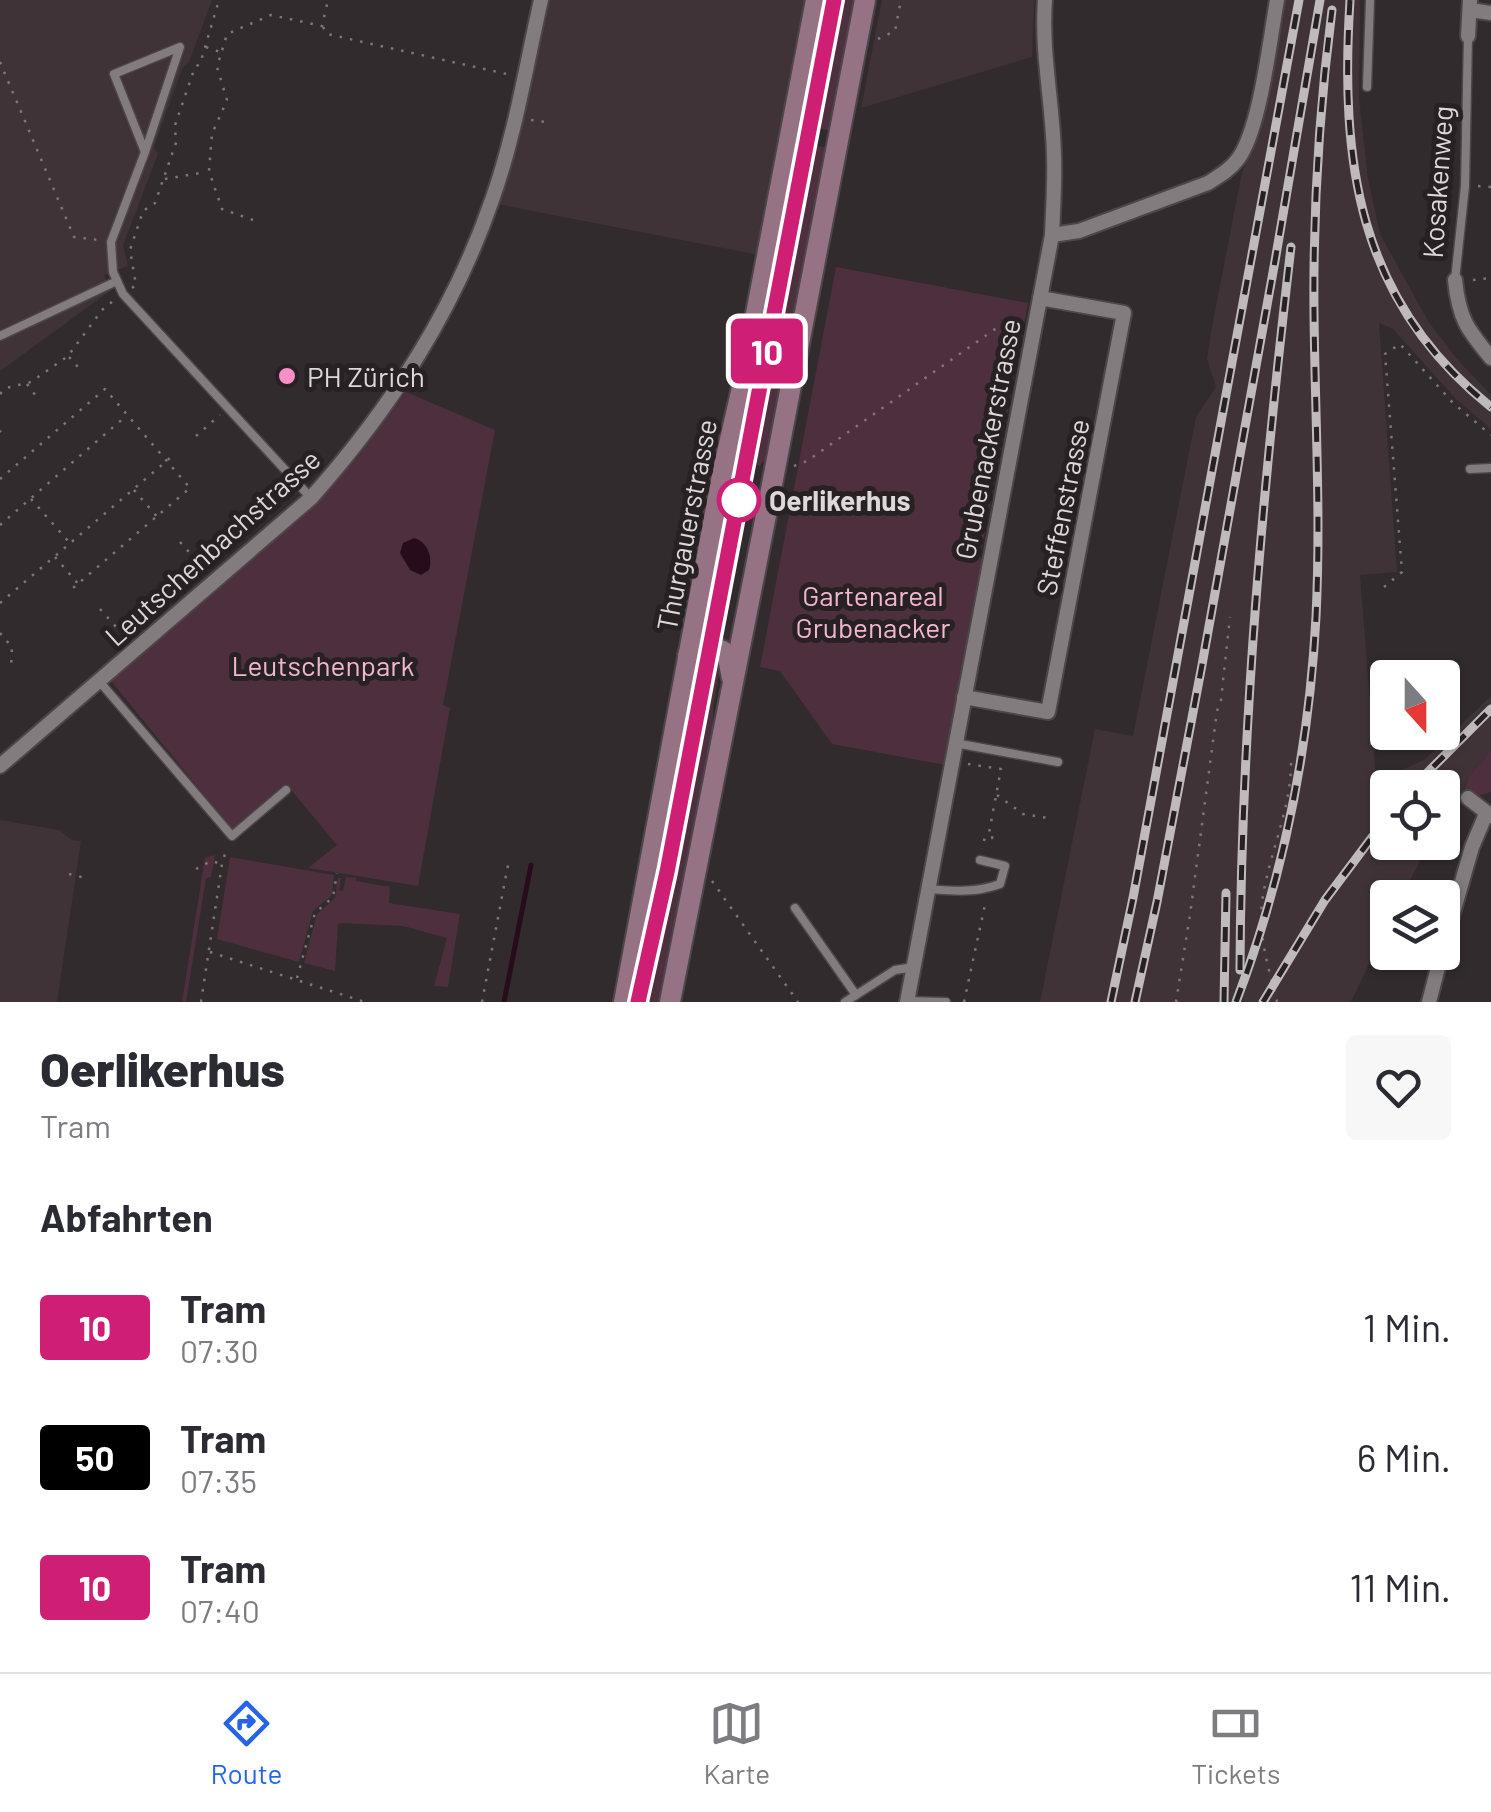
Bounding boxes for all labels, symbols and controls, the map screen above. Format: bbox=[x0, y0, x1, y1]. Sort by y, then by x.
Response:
street label: Kosakenweg bbox=[1415, 105, 1459, 259]
street label: Grubenackerstrasse bbox=[947, 316, 1027, 562]
line badge: 10 bbox=[722, 318, 812, 384]
text: 10 bbox=[751, 330, 783, 372]
place label: PH Zürich bbox=[307, 359, 425, 393]
marker: PH Zürich bbox=[276, 365, 298, 387]
street label: Thurgauerstrasse bbox=[649, 416, 723, 634]
street label: Steffenstrasse bbox=[1028, 416, 1096, 598]
street label: Leutschenbachstrasse bbox=[97, 441, 327, 653]
marker: Oerlikerhus bbox=[718, 479, 760, 521]
place label: Oerlikerhus bbox=[769, 483, 911, 517]
park label: Gartenareal Grubenacker bbox=[796, 578, 950, 644]
park label: Leutschenpark bbox=[232, 648, 414, 682]
north arrow bbox=[1370, 660, 1460, 750]
map controls bbox=[1370, 660, 1460, 970]
button: locate bbox=[1370, 770, 1460, 860]
button: layers bbox=[1370, 880, 1460, 970]
button: heart bbox=[1346, 1035, 1451, 1140]
text: Oerlikerhus bbox=[40, 1039, 285, 1097]
text: Tram bbox=[40, 1106, 111, 1144]
text: Abfahrten bbox=[40, 1194, 213, 1240]
text: Tram bbox=[180, 1285, 266, 1331]
text: 1 Min. bbox=[1363, 1304, 1451, 1350]
text: 10 bbox=[79, 1306, 111, 1348]
text: 07:30 bbox=[180, 1331, 259, 1369]
text: Tram bbox=[180, 1415, 266, 1461]
text: 6 Min. bbox=[1357, 1434, 1451, 1480]
text: 50 bbox=[76, 1436, 114, 1478]
text: 07:35 bbox=[180, 1461, 257, 1499]
text: Tram bbox=[180, 1545, 266, 1591]
text: 11 Min. bbox=[1350, 1564, 1451, 1610]
text: 10 bbox=[79, 1566, 111, 1608]
text: 07:40 bbox=[180, 1591, 260, 1629]
tab: Route bbox=[211, 1696, 283, 1790]
tab: Karte bbox=[704, 1696, 770, 1790]
tab: Tickets bbox=[1191, 1696, 1280, 1790]

